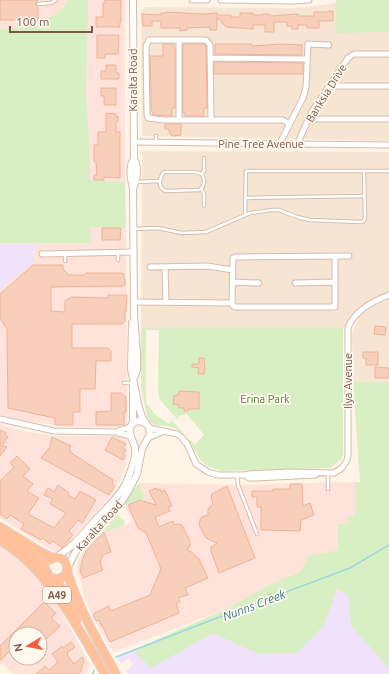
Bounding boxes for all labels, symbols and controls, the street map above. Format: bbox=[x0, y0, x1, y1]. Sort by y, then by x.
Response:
scale bar bbox=[10, 8, 92, 34]
text: 100 m bbox=[16, 15, 49, 28]
street label: Karalta Road bbox=[127, 49, 139, 111]
street label: Banksia Drive bbox=[303, 62, 349, 124]
street label: Pine Tree Avenue bbox=[218, 138, 304, 150]
street label: Ilya Avenue bbox=[342, 353, 354, 409]
park label: Erina Park bbox=[240, 393, 290, 405]
street label: Karalta Road bbox=[74, 499, 124, 553]
road number: A49 bbox=[43, 587, 71, 603]
water label: Nunns Creek bbox=[221, 587, 288, 623]
north arrow bbox=[8, 626, 48, 666]
text: N bbox=[12, 643, 25, 653]

